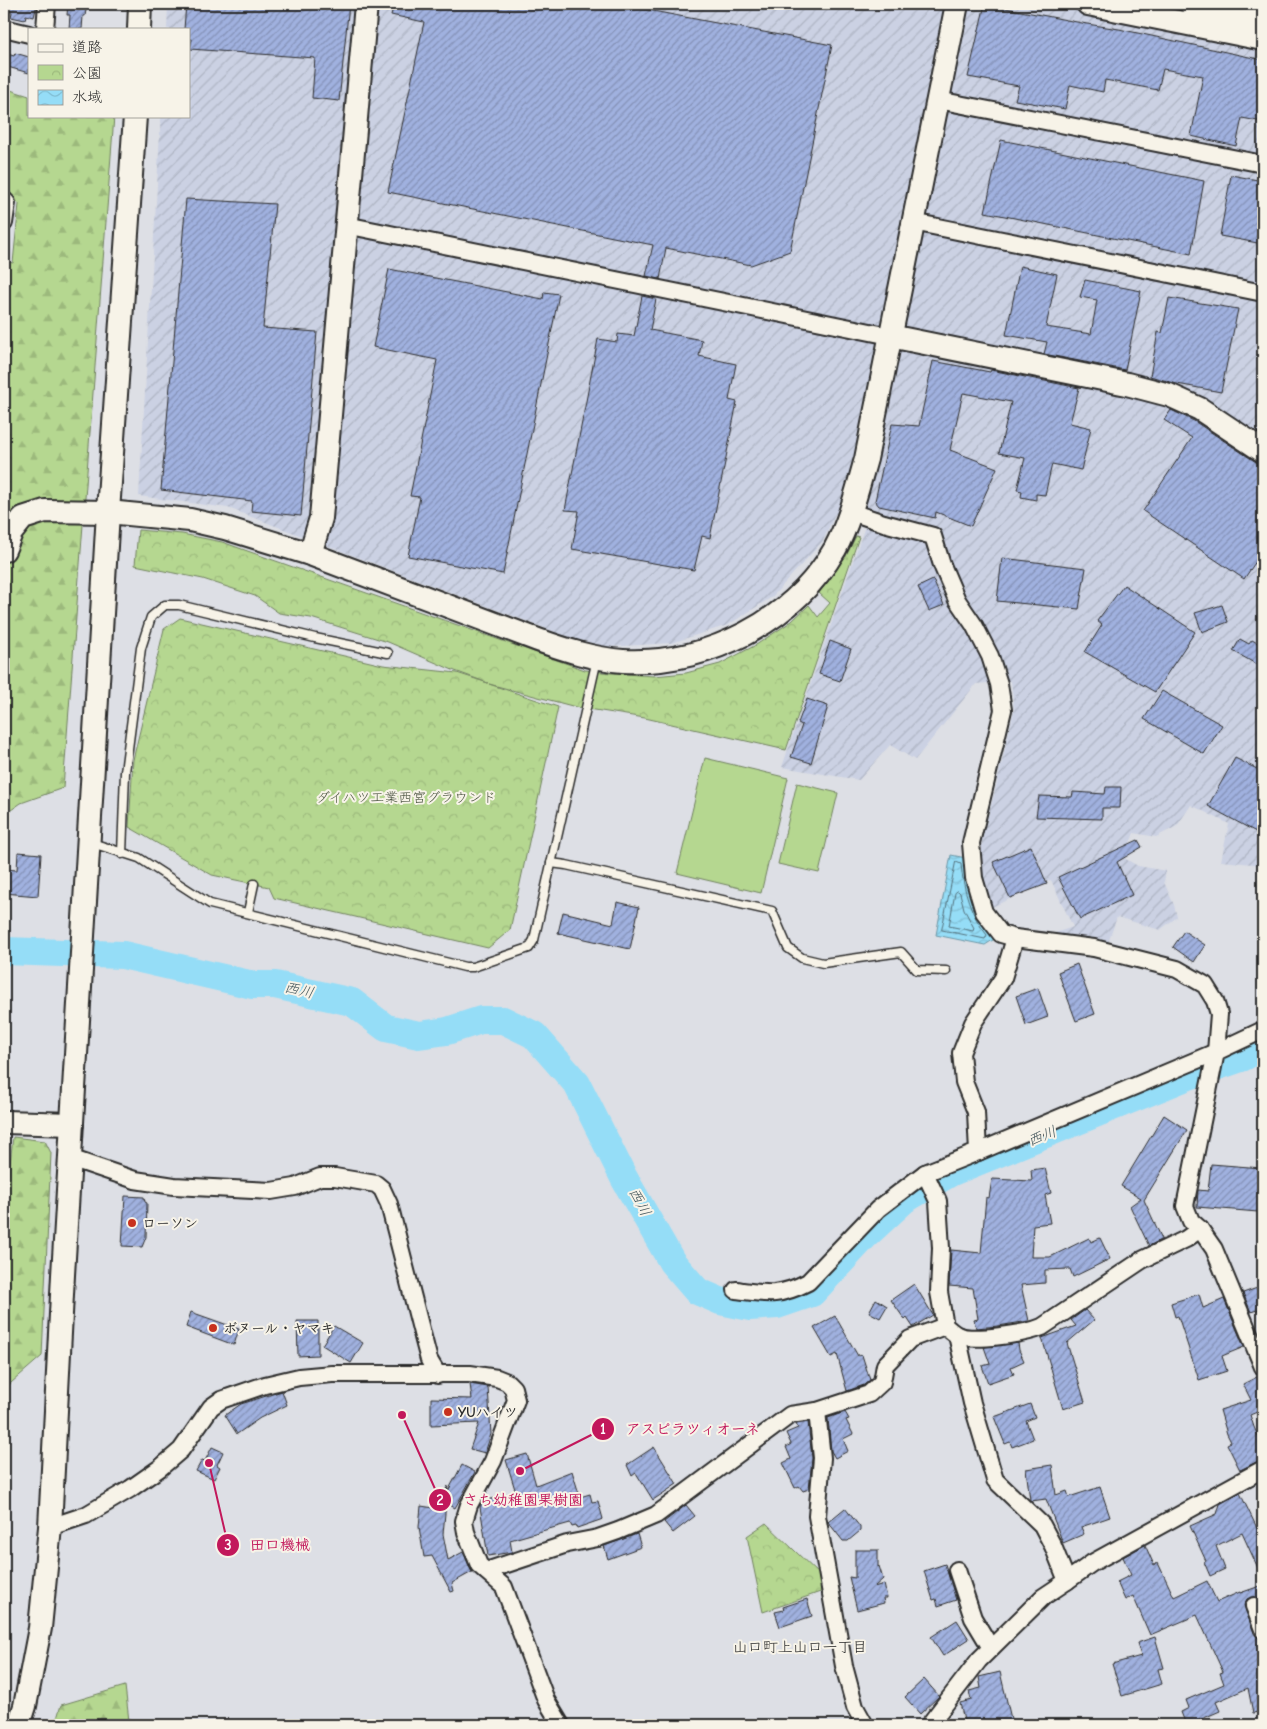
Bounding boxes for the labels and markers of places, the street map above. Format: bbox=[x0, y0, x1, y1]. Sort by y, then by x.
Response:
place label: ローソン bbox=[142, 1215, 198, 1232]
marker: ローソン bbox=[126, 1217, 138, 1229]
place label: ボヌール・ヤマキ bbox=[223, 1320, 334, 1337]
marker: ボヌール・ヤマキ bbox=[207, 1322, 219, 1334]
place label: YUハイツ bbox=[458, 1404, 518, 1421]
marker: YUハイツ bbox=[442, 1406, 454, 1418]
callout: アスピラツィオーネ bbox=[590, 1414, 770, 1444]
callout: さち幼稚園果樹園 bbox=[428, 1485, 593, 1515]
callout: 田口機械 bbox=[215, 1530, 320, 1560]

